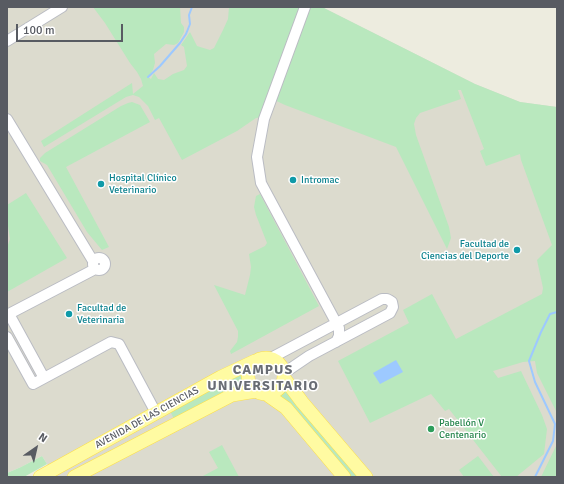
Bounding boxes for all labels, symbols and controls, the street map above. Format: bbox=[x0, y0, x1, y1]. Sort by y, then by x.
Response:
scale bar bbox=[18, 16, 125, 42]
text: 100 m bbox=[23, 23, 55, 38]
place label: Hospital Clínico Veterinario bbox=[109, 172, 177, 196]
place label: Intromac bbox=[301, 174, 339, 186]
marker: Intromac bbox=[288, 175, 298, 185]
marker: Hospital Clínico Veterinario bbox=[96, 179, 106, 189]
place label: Facultad de Ciencias del Deporte bbox=[421, 238, 509, 262]
marker: Facultad de Ciencias del Deporte bbox=[512, 245, 522, 255]
place label: Facultad de Veterinaria bbox=[77, 302, 126, 326]
marker: Facultad de Veterinaria bbox=[64, 309, 74, 319]
district label: CAMPUS UNIVERSITARIO bbox=[207, 362, 319, 394]
street label: AVENIDA DE LAS CIENCIAS bbox=[93, 384, 201, 452]
place label: Pabellón V Centenario bbox=[439, 417, 486, 440]
marker: Pabellón V Centenario bbox=[426, 424, 436, 434]
north arrow bbox=[16, 428, 56, 468]
text: N bbox=[36, 430, 50, 445]

